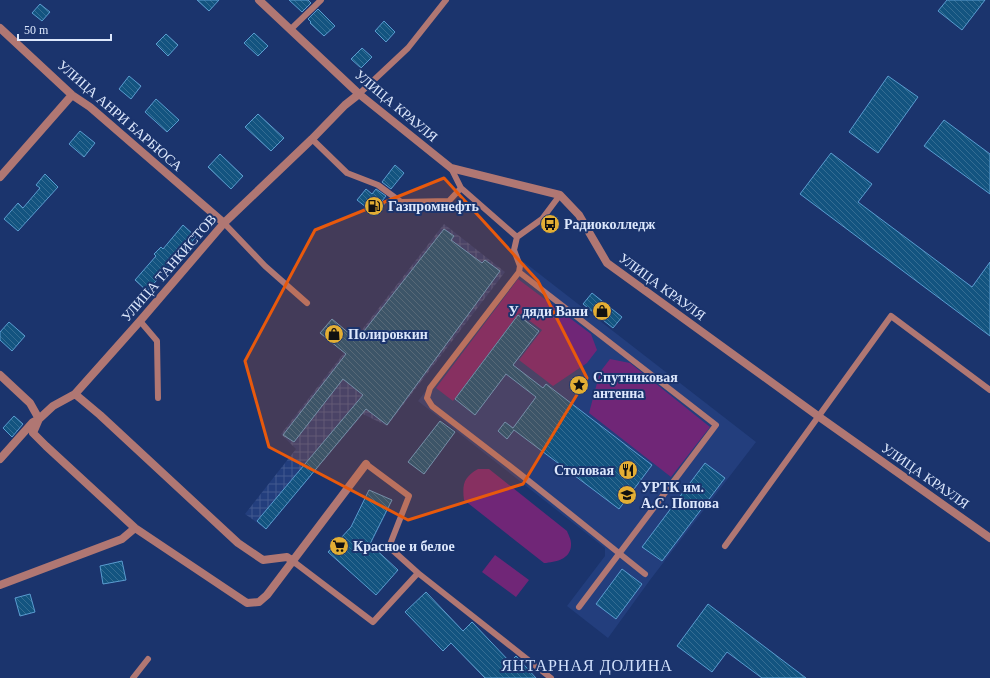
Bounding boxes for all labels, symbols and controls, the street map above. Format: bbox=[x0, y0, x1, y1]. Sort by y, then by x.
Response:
scale bar bbox=[18, 16, 111, 42]
text: 50 m bbox=[24, 23, 49, 37]
street label: УЛИЦА АНРИ БАРБЮСА bbox=[55, 58, 186, 175]
street label: УЛИЦА КРАУЛЯ bbox=[352, 67, 440, 145]
fuel station icon: Газпромнефть bbox=[363, 195, 385, 217]
place label: Газпромнефть bbox=[388, 199, 479, 214]
street label: УЛИЦА ТАНКИСТОВ bbox=[119, 212, 219, 324]
bus stop icon: Радиоколледж bbox=[539, 213, 561, 235]
place label: Радиоколледж bbox=[564, 217, 656, 232]
street label: УЛИЦА КРАУЛЯ bbox=[616, 251, 708, 323]
shop icon: У дяди Вани bbox=[591, 300, 613, 322]
place label: У дяди Вани bbox=[508, 304, 588, 319]
shop icon: Полировкин bbox=[323, 323, 345, 345]
place label: Полировкин bbox=[348, 327, 428, 342]
place label: Спутниковая антенна bbox=[593, 370, 678, 401]
place icon: Спутниковая антенна bbox=[568, 374, 590, 396]
street label: УЛИЦА КРАУЛЯ bbox=[878, 440, 972, 512]
restaurant icon: Столовая bbox=[617, 459, 639, 481]
place label: Столовая bbox=[554, 463, 614, 478]
place label: УРТК им. А.С. Попова bbox=[641, 480, 719, 511]
school or university icon: УРТК им. А.С. Попова bbox=[616, 484, 638, 506]
supermarket icon: Красное и белое bbox=[328, 535, 350, 557]
place label: Красное и белое bbox=[353, 539, 455, 554]
district label: ЯНТАРНАЯ ДОЛИНА bbox=[501, 657, 673, 675]

